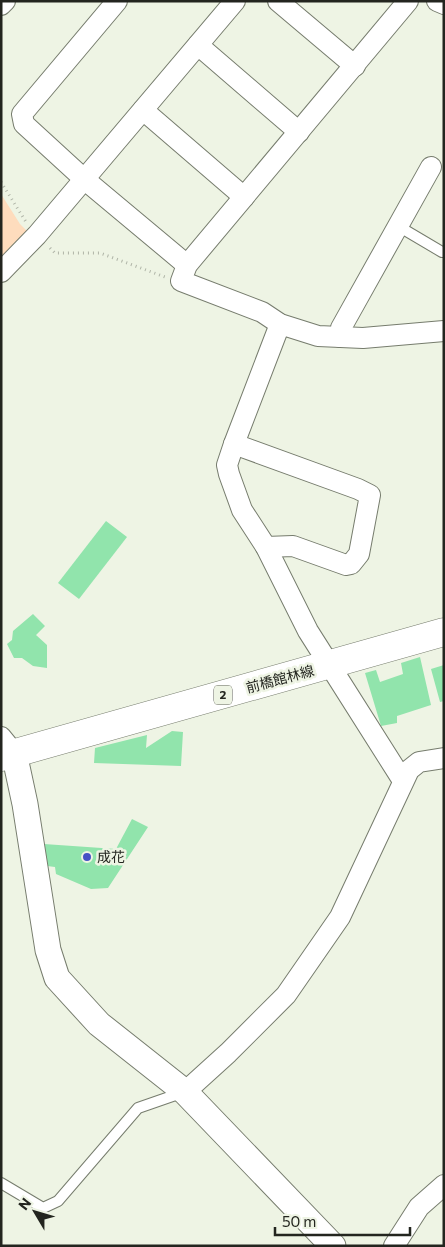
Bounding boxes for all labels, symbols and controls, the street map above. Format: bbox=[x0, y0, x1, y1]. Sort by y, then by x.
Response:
street label: 前橋館林線 bbox=[244, 661, 316, 696]
road number: 2 bbox=[214, 686, 232, 704]
place label: 成花 bbox=[97, 848, 125, 865]
marker: 成花 bbox=[81, 851, 93, 863]
north arrow bbox=[10, 1187, 60, 1237]
text: N bbox=[14, 1194, 34, 1213]
scale bar bbox=[275, 1204, 410, 1236]
text: 50 m bbox=[282, 1212, 316, 1230]

